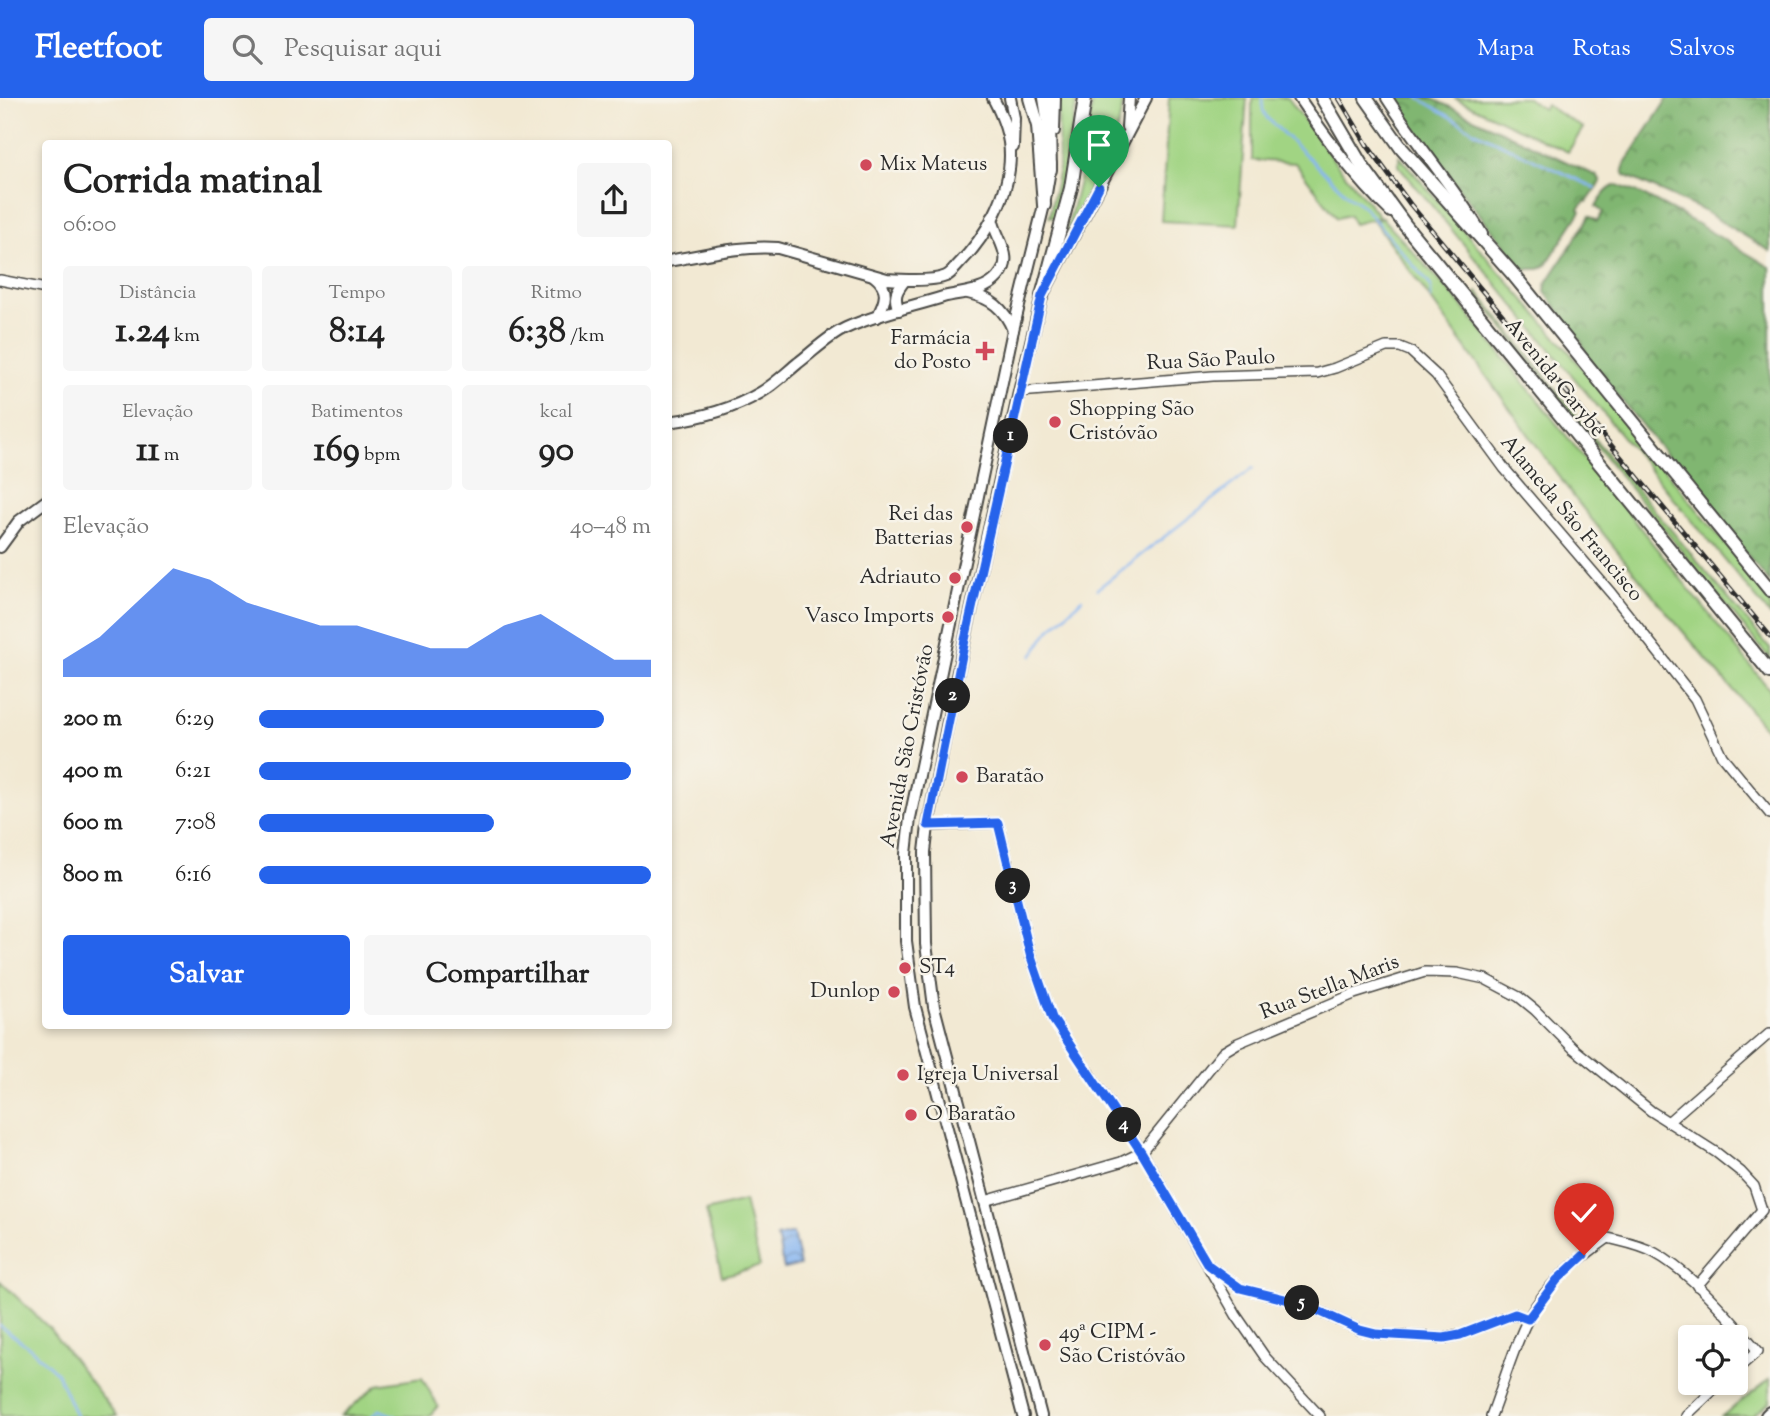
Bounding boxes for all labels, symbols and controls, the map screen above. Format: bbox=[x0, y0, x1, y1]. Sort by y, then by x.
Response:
search box bbox=[204, 18, 694, 81]
text: Fleetfoot bbox=[35, 25, 162, 73]
icon: search bbox=[228, 30, 266, 68]
text: Pesquisar aqui bbox=[284, 31, 442, 68]
text: Mapa bbox=[1477, 32, 1535, 66]
text: Rotas bbox=[1573, 32, 1631, 66]
text: Salvos bbox=[1669, 32, 1735, 66]
pin bbox=[1069, 115, 1129, 187]
icon: arrive bbox=[1080, 126, 1118, 164]
place label: Mix Mateus bbox=[880, 150, 987, 180]
text: Corrida matinal bbox=[63, 156, 322, 210]
marker: Mix Mateus bbox=[858, 157, 874, 173]
button: share bbox=[577, 163, 651, 237]
text: 06:00 bbox=[63, 209, 116, 242]
text: Distância bbox=[119, 280, 196, 307]
text: Tempo bbox=[328, 280, 386, 307]
text: Ritmo bbox=[531, 280, 582, 307]
text: 1.24 bbox=[115, 307, 170, 358]
text: 8:14 bbox=[329, 307, 385, 358]
text: 6:38 bbox=[508, 307, 566, 358]
street label: Avenida Carybé bbox=[1496, 312, 1612, 444]
text: km bbox=[170, 323, 200, 350]
text: /km bbox=[566, 323, 604, 350]
place label: Farmácia do Posto bbox=[891, 324, 971, 378]
marker: Farmácia do Posto bbox=[977, 343, 993, 359]
street label: Rua São Paulo bbox=[1146, 343, 1276, 379]
place label: Shopping São Cristóvão bbox=[1069, 395, 1194, 449]
text: Elevação bbox=[122, 399, 193, 426]
text: Batimentos bbox=[311, 399, 403, 426]
text: kcal bbox=[540, 399, 573, 426]
marker: Shopping São Cristóvão bbox=[1047, 414, 1063, 430]
pin: 1 bbox=[993, 418, 1028, 454]
text: 1 bbox=[1007, 422, 1014, 449]
text: 11 bbox=[136, 426, 160, 477]
text: 169 bbox=[314, 426, 360, 477]
text: 90 bbox=[539, 426, 574, 477]
street label: Alameda São Francisco bbox=[1492, 429, 1650, 609]
text: m bbox=[160, 442, 179, 469]
text: bpm bbox=[360, 442, 400, 469]
place label: Rei das Batterias bbox=[874, 500, 953, 554]
text: Elevação bbox=[63, 511, 149, 544]
text: 40–48 m bbox=[570, 511, 651, 544]
marker: Rei das Batterias bbox=[959, 519, 975, 535]
place label: Adriauto bbox=[859, 563, 941, 593]
marker: Adriauto bbox=[947, 570, 963, 586]
place label: Vasco Imports bbox=[804, 602, 934, 632]
marker: Vasco Imports bbox=[940, 609, 956, 625]
street label: Avenida São Cristóvão bbox=[874, 642, 942, 850]
pin: 2 bbox=[936, 678, 970, 714]
text: 2 bbox=[948, 682, 957, 709]
text: 200 m bbox=[63, 703, 122, 736]
text: 6:29 bbox=[175, 703, 214, 736]
text: 400 m bbox=[63, 755, 123, 788]
text: 6:21 bbox=[175, 755, 211, 788]
place label: Baratão bbox=[976, 762, 1044, 792]
marker: Baratão bbox=[954, 769, 970, 785]
text: 600 m bbox=[63, 807, 123, 840]
text: 7:08 bbox=[175, 807, 216, 840]
text: 800 m bbox=[63, 859, 123, 892]
text: 6:16 bbox=[175, 859, 211, 892]
pin: 3 bbox=[996, 868, 1030, 904]
text: 3 bbox=[1009, 872, 1016, 899]
button: Salvar bbox=[63, 935, 350, 1015]
button: Compartilhar bbox=[364, 935, 651, 1015]
street label: Rua Stella Maris bbox=[1256, 948, 1404, 1028]
place label: ST4 bbox=[919, 953, 955, 983]
marker: ST4 bbox=[897, 960, 913, 976]
place label: Dunlop bbox=[810, 977, 880, 1007]
marker: Dunlop bbox=[886, 984, 902, 1000]
place label: Igreja Universal bbox=[917, 1060, 1059, 1090]
marker: Igreja Universal bbox=[895, 1067, 911, 1083]
place label: O Baratão bbox=[925, 1100, 1015, 1130]
marker: O Baratão bbox=[903, 1107, 919, 1123]
pin: 4 bbox=[1106, 1108, 1142, 1142]
text: 4 bbox=[1119, 1111, 1128, 1138]
pin bbox=[1554, 1183, 1614, 1255]
icon: check bbox=[1565, 1194, 1603, 1232]
pin: 5 bbox=[1284, 1286, 1320, 1320]
text: 5 bbox=[1298, 1289, 1305, 1316]
place label: 49ª CIPM - São Cristóvão bbox=[1059, 1318, 1186, 1372]
map controls bbox=[1678, 1325, 1748, 1395]
button: locate bbox=[1678, 1325, 1748, 1395]
marker: 49ª CIPM - São Cristóvão bbox=[1037, 1337, 1053, 1353]

